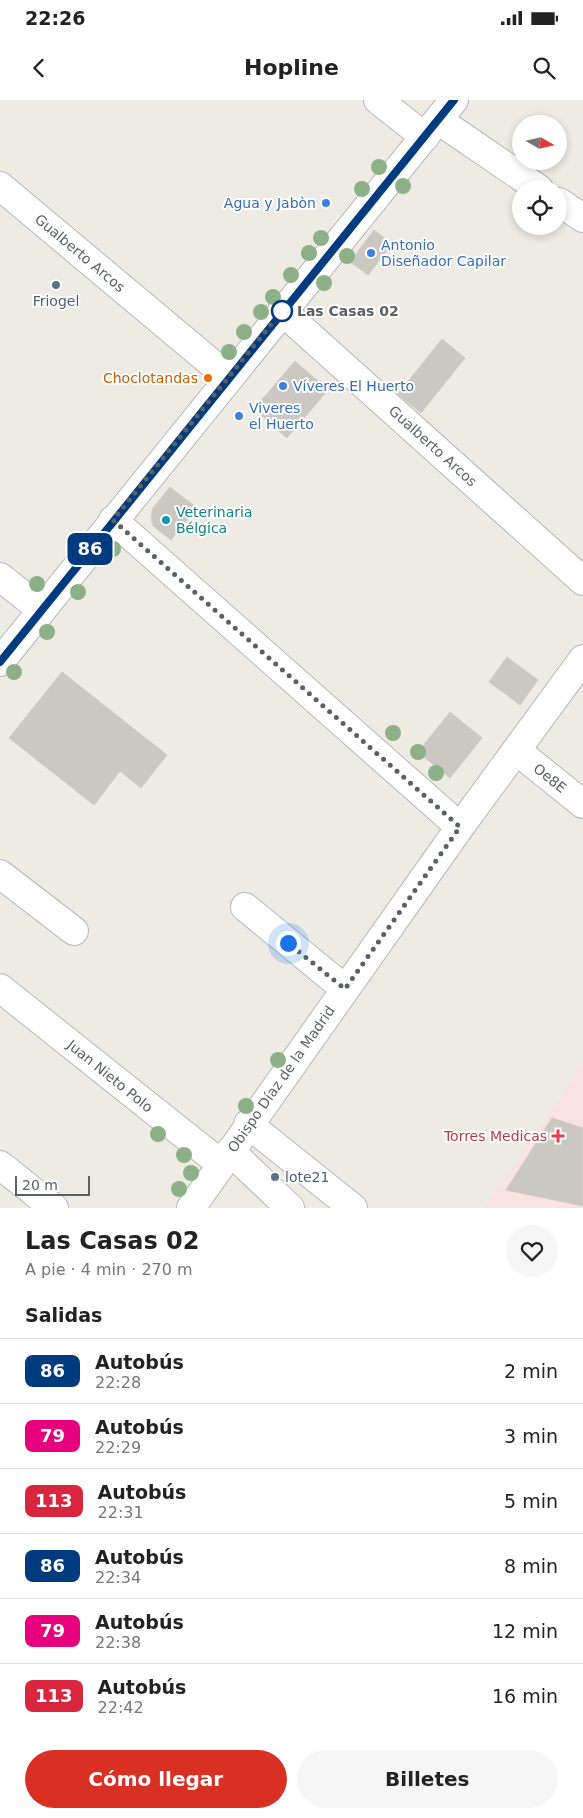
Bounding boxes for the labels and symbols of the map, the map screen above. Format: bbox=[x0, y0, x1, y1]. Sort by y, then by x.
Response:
north arrow bbox=[512, 115, 568, 170]
place label: Agua y Jabòn bbox=[224, 195, 316, 211]
marker: Agua y Jabòn bbox=[320, 197, 332, 209]
street label: Gualberto Arcos bbox=[32, 211, 128, 295]
place label: Antonio Diseñador Capilar bbox=[381, 237, 506, 269]
marker: Antonio Diseñador Capilar bbox=[365, 247, 377, 259]
marker: Friogel bbox=[50, 279, 62, 291]
place label: Friogel bbox=[33, 293, 79, 309]
marker: Las Casas 02 bbox=[271, 300, 293, 322]
place label: Las Casas 02 bbox=[297, 303, 399, 319]
place label: Choclotandas bbox=[103, 370, 198, 386]
marker: Choclotandas bbox=[202, 372, 214, 384]
place label: Víveres El Huerto bbox=[293, 378, 414, 394]
marker: Víveres El Huerto bbox=[277, 380, 289, 392]
place label: Viveres el Huerto bbox=[249, 400, 314, 432]
street label: Gualberto Arcos bbox=[386, 402, 480, 490]
marker: Viveres el Huerto bbox=[233, 410, 245, 422]
place label: Veterinaria Bélgica bbox=[176, 504, 253, 536]
marker: Veterinaria Bélgica bbox=[160, 514, 172, 526]
line badge: 86 bbox=[68, 533, 112, 565]
street label: Oe8E bbox=[530, 760, 570, 796]
your location bbox=[276, 931, 301, 956]
street label: Obispo Díaz de la Madrid bbox=[224, 1003, 338, 1155]
street label: Juan Nieto Polo bbox=[63, 1036, 156, 1115]
place label: Torres Medicas bbox=[443, 1128, 547, 1144]
marker: Torres Medicas bbox=[551, 1129, 565, 1143]
place label: lote21 bbox=[285, 1169, 329, 1185]
marker: lote21 bbox=[269, 1171, 281, 1183]
scale bar bbox=[15, 1173, 90, 1196]

